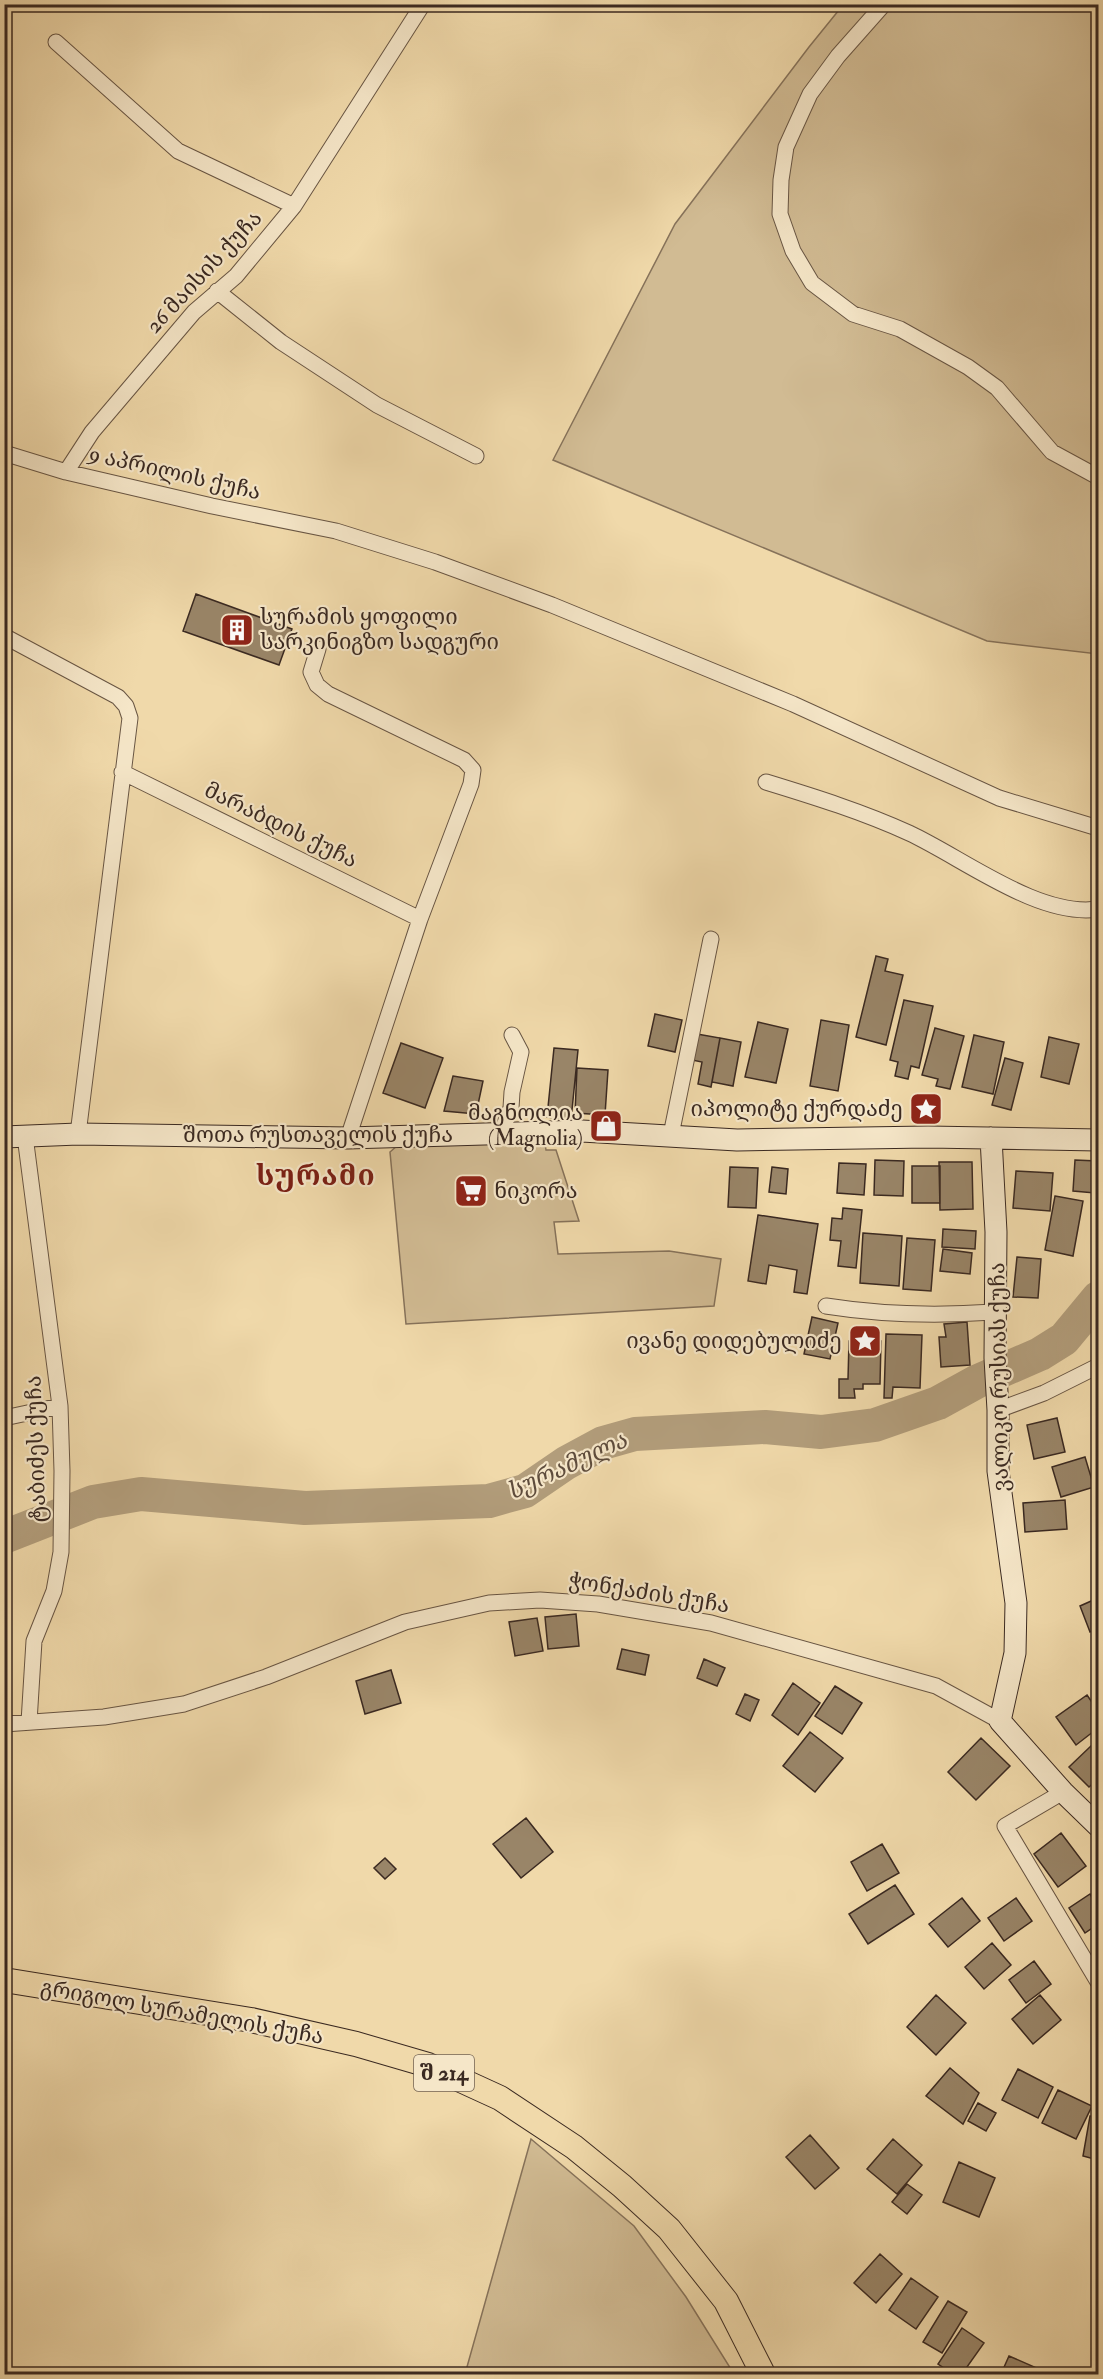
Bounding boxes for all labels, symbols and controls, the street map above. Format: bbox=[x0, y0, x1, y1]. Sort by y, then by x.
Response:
street label: 26 მაისის ქუჩა bbox=[140, 205, 268, 339]
street label: 9 აპრილის ქუჩა bbox=[85, 439, 264, 506]
place label: სურამის ყოფილი სარკინიგზო სადგური bbox=[260, 603, 499, 656]
building icon: სურამის ყოფილი სარკინიგზო სადგური bbox=[219, 612, 255, 648]
street label: მარაბდის ქუჩა bbox=[200, 776, 362, 874]
place icon: იპოლიტე ქურდაძე bbox=[908, 1091, 944, 1127]
place label: იპოლიტე ქურდაძე bbox=[691, 1095, 903, 1123]
place label: მაგნოლია (Magnolia) bbox=[468, 1099, 583, 1152]
shop icon: მაგნოლია (Magnolia) bbox=[588, 1108, 624, 1144]
street label: შოთა რუსთაველის ქუჩა bbox=[183, 1121, 453, 1149]
district label: სურამი bbox=[256, 1159, 376, 1194]
supermarket icon: ნიკორა bbox=[453, 1173, 489, 1209]
place label: ნიკორა bbox=[494, 1177, 577, 1205]
street label: ვალიკო რუსიას ქუჩა bbox=[983, 1262, 1015, 1492]
place icon: ივანე დიდებულიძე bbox=[847, 1323, 883, 1359]
place label: ივანე დიდებულიძე bbox=[626, 1327, 842, 1355]
street label: ტაბიძეს ქუჩა bbox=[19, 1375, 53, 1523]
water label: სურამულა bbox=[502, 1425, 632, 1507]
street label: ჭონქაძის ქუჩა bbox=[567, 1566, 731, 1620]
street label: გრიგოლ სურამელის ქუჩა bbox=[38, 1973, 326, 2051]
road number: შ 214 bbox=[414, 2055, 474, 2091]

